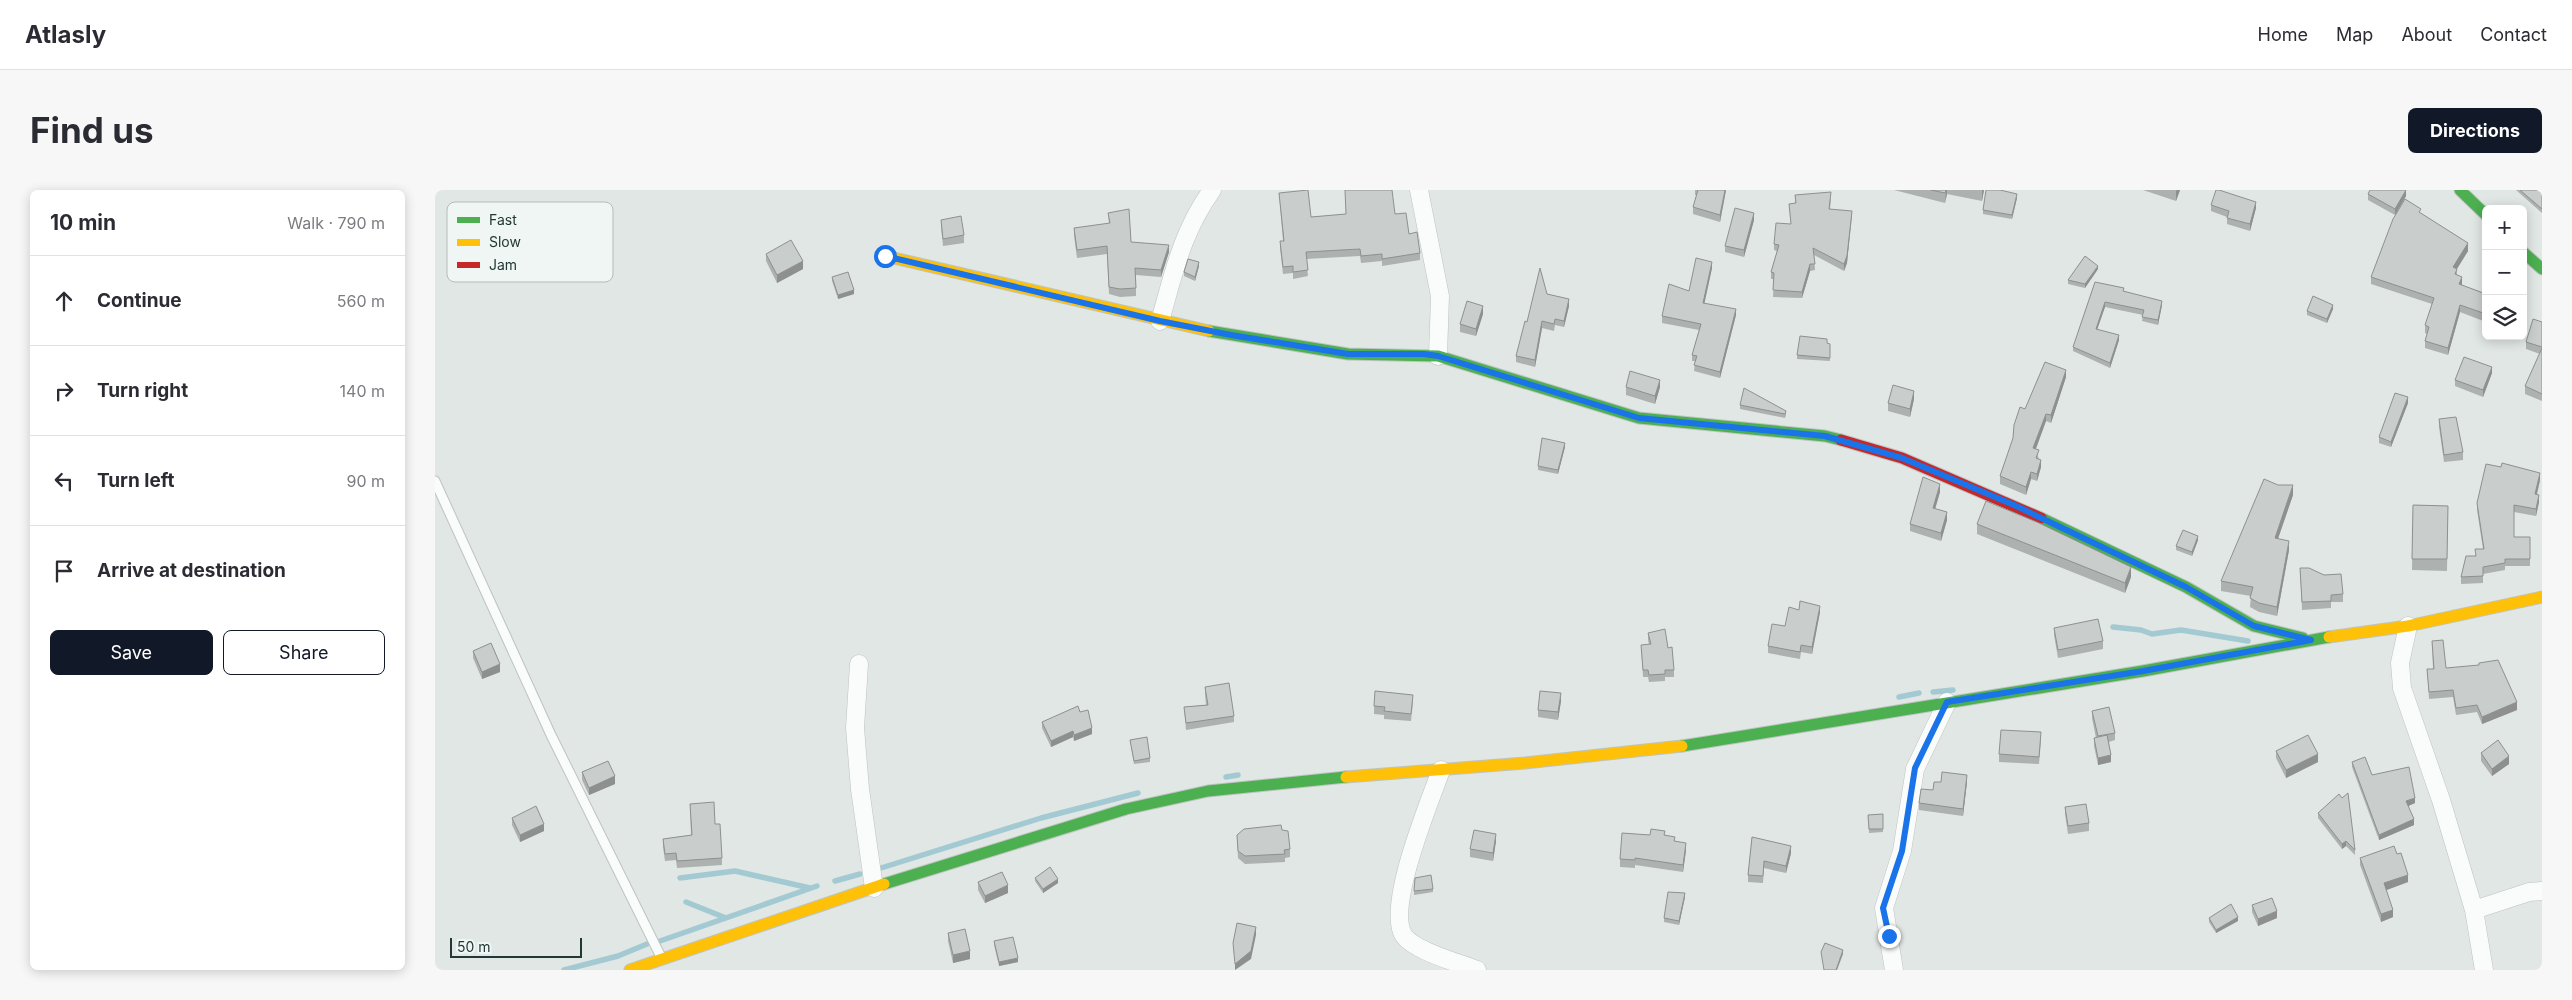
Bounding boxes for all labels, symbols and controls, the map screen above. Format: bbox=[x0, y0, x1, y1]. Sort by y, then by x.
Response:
text: Atlasly bbox=[25, 20, 106, 49]
text: Home bbox=[2258, 24, 2308, 45]
text: Map bbox=[2336, 24, 2373, 45]
text: About bbox=[2401, 24, 2452, 45]
text: Contact bbox=[2480, 24, 2547, 45]
button: Directions bbox=[2408, 108, 2542, 153]
text: Find us bbox=[30, 109, 154, 151]
legend bbox=[447, 202, 613, 282]
map controls bbox=[2482, 205, 2527, 340]
button: + bbox=[2482, 205, 2527, 250]
text: 10 min bbox=[50, 210, 116, 235]
text: Fast bbox=[489, 211, 517, 228]
text: Walk · 790 m bbox=[287, 213, 385, 233]
text: Slow bbox=[489, 233, 521, 250]
route start bbox=[874, 245, 897, 268]
button: − bbox=[2482, 250, 2527, 295]
text: Jam bbox=[489, 256, 517, 273]
icon: ahead bbox=[50, 287, 78, 315]
text: Continue bbox=[97, 289, 182, 312]
text: 560 m bbox=[337, 291, 385, 311]
button: layers bbox=[2482, 295, 2527, 340]
icon: right bbox=[50, 377, 78, 405]
text: Turn right bbox=[97, 379, 188, 402]
text: 140 m bbox=[340, 381, 385, 401]
icon: left bbox=[50, 467, 78, 495]
text: Turn left bbox=[97, 469, 175, 492]
text: 90 m bbox=[346, 471, 385, 491]
icon: arrive bbox=[50, 557, 78, 585]
text: Arrive at destination bbox=[97, 559, 286, 582]
button: Save bbox=[50, 630, 213, 675]
button: Share bbox=[223, 630, 385, 675]
route end bbox=[1878, 925, 1901, 948]
scale bar bbox=[450, 935, 583, 958]
text: 50 m bbox=[457, 938, 491, 955]

